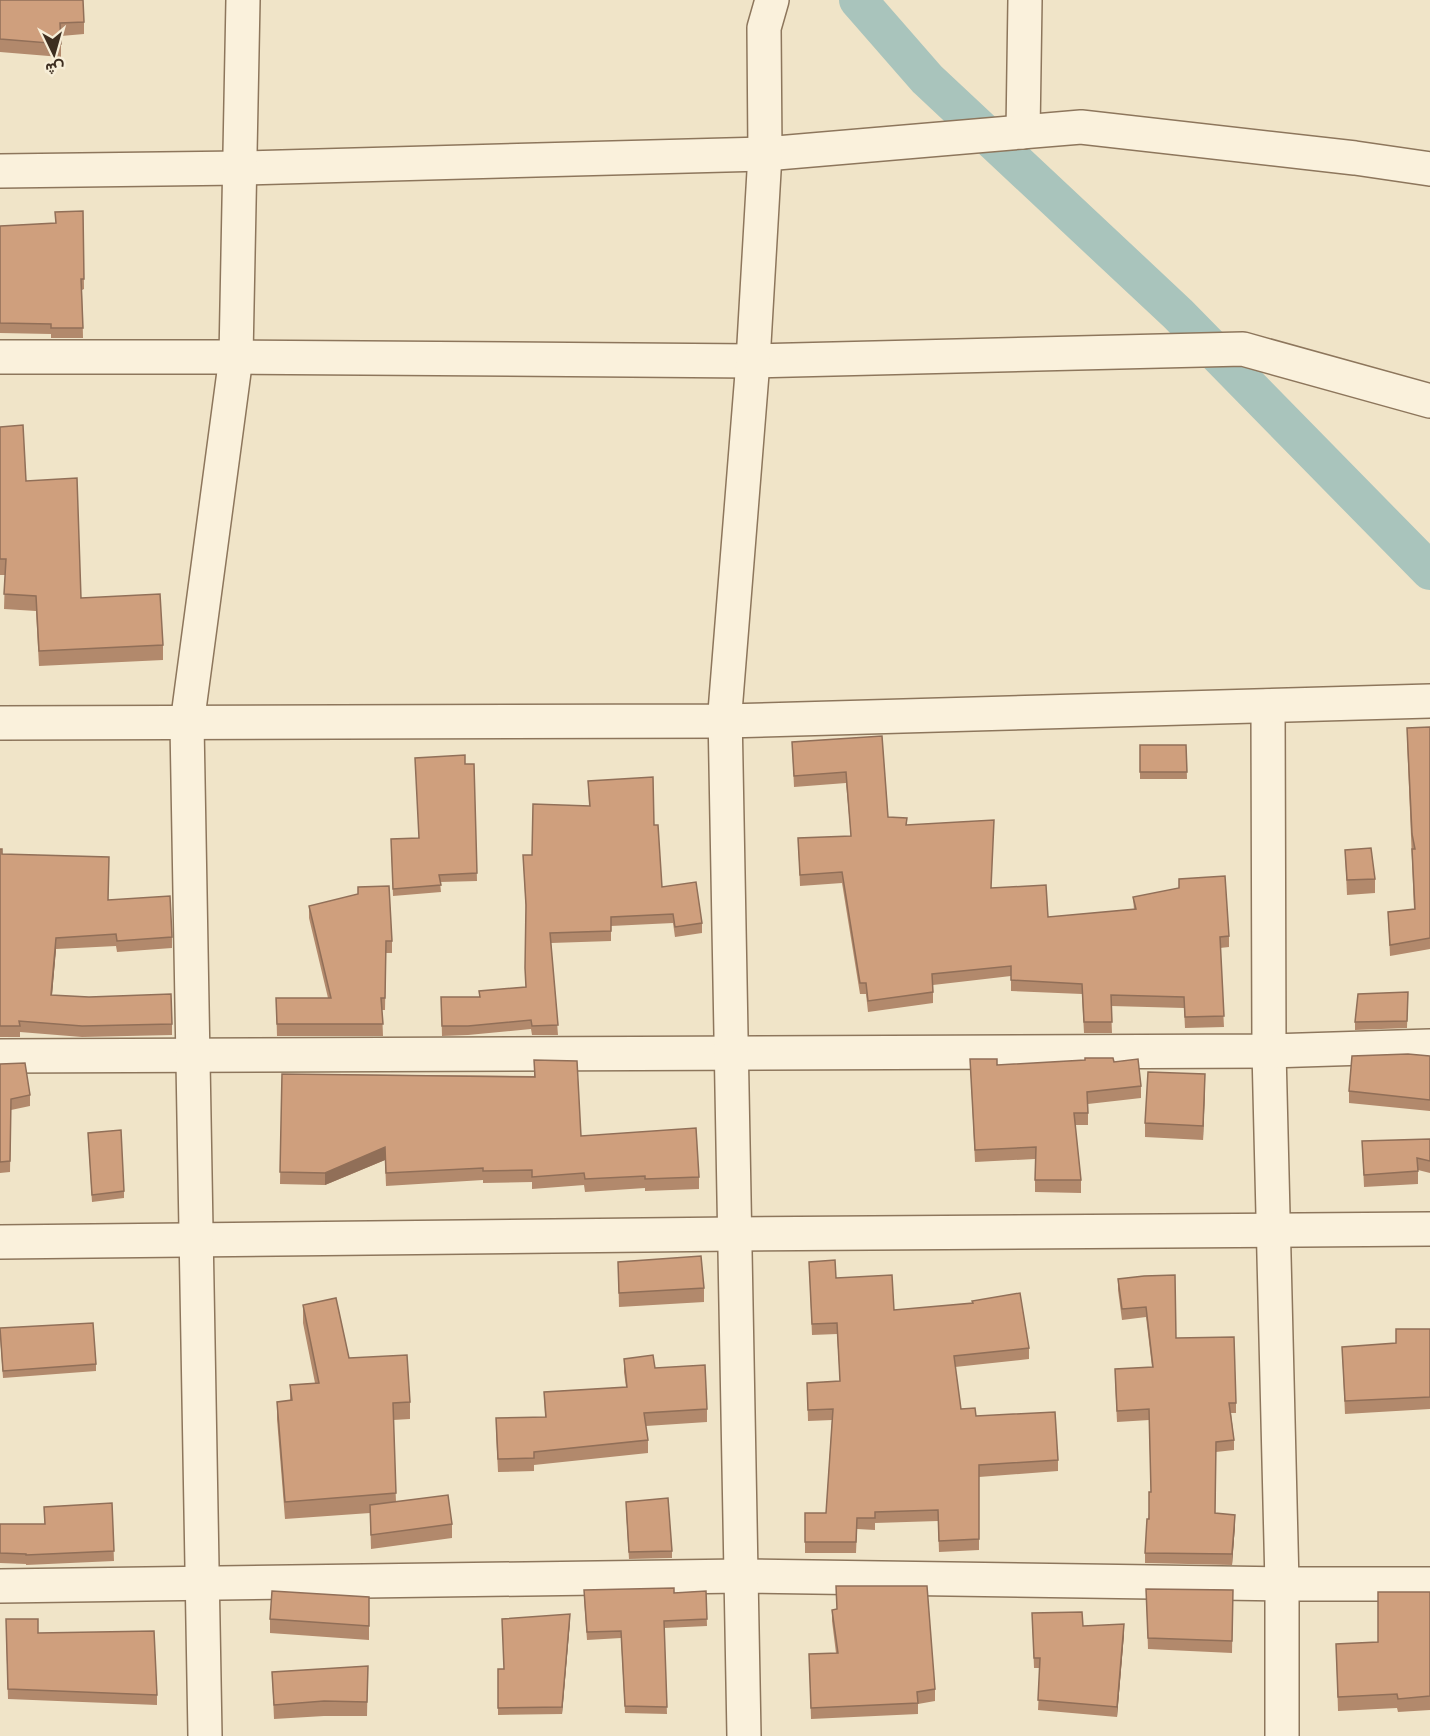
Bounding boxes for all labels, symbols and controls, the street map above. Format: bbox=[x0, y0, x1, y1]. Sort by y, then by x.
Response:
north arrow bbox=[24, 24, 84, 84]
text: ش bbox=[45, 58, 66, 79]

